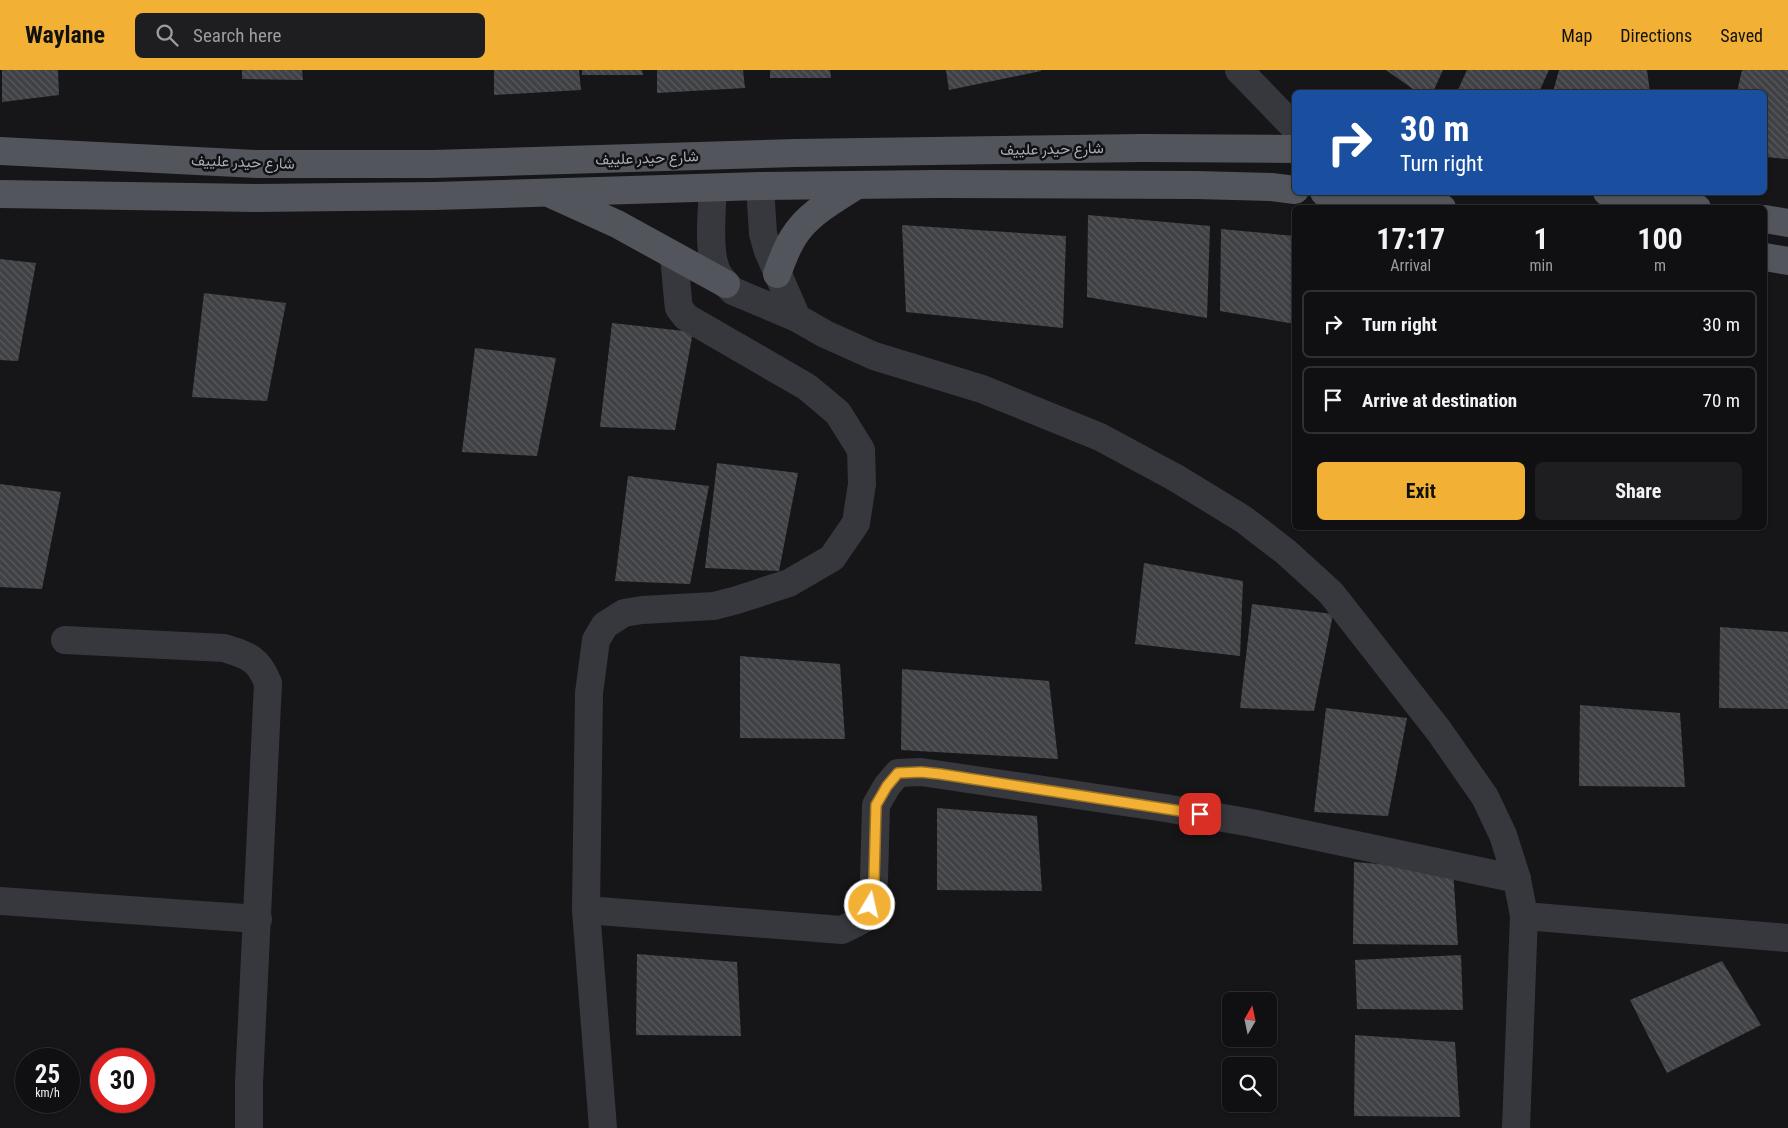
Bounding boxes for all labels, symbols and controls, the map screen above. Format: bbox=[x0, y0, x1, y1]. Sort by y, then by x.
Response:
search box bbox=[135, 13, 485, 58]
text: Waylane bbox=[25, 21, 105, 49]
icon: search bbox=[153, 21, 181, 49]
text: Search here bbox=[193, 24, 281, 47]
text: Map bbox=[1561, 25, 1592, 46]
text: Directions bbox=[1620, 25, 1692, 46]
text: Saved bbox=[1720, 25, 1763, 46]
text: 30 m bbox=[1400, 109, 1469, 150]
icon: right bbox=[1317, 110, 1382, 175]
street label: شارع حيدر علييف bbox=[1000, 139, 1104, 161]
street label: شارع حيدر علييف bbox=[595, 147, 699, 171]
street label: شارع حيدر علييف bbox=[191, 151, 295, 175]
text: Turn right bbox=[1400, 151, 1483, 176]
text: 17:17 bbox=[1376, 221, 1445, 256]
text: 1 bbox=[1534, 221, 1549, 256]
text: 100 bbox=[1637, 221, 1683, 256]
text: Arrival bbox=[1390, 256, 1431, 275]
text: min bbox=[1529, 256, 1553, 275]
text: m bbox=[1654, 256, 1666, 275]
icon: right bbox=[1319, 310, 1347, 338]
text: Turn right bbox=[1362, 313, 1437, 336]
text: 30 m bbox=[1703, 313, 1740, 336]
icon: arrive bbox=[1319, 386, 1347, 414]
text: Arrive at destination bbox=[1362, 389, 1517, 412]
text: 70 m bbox=[1703, 389, 1740, 412]
button: Exit bbox=[1317, 462, 1525, 520]
button: Share bbox=[1535, 462, 1742, 520]
pin bbox=[1179, 793, 1221, 835]
icon: arrive bbox=[1186, 800, 1214, 828]
position arrow bbox=[843, 878, 895, 930]
north arrow bbox=[1222, 992, 1278, 1048]
map controls bbox=[1222, 992, 1277, 1112]
speed limit sign: 30 bbox=[90, 1048, 155, 1113]
button: search bbox=[1222, 1057, 1277, 1112]
text: 25 bbox=[35, 1060, 60, 1089]
text: km/h bbox=[35, 1086, 60, 1100]

